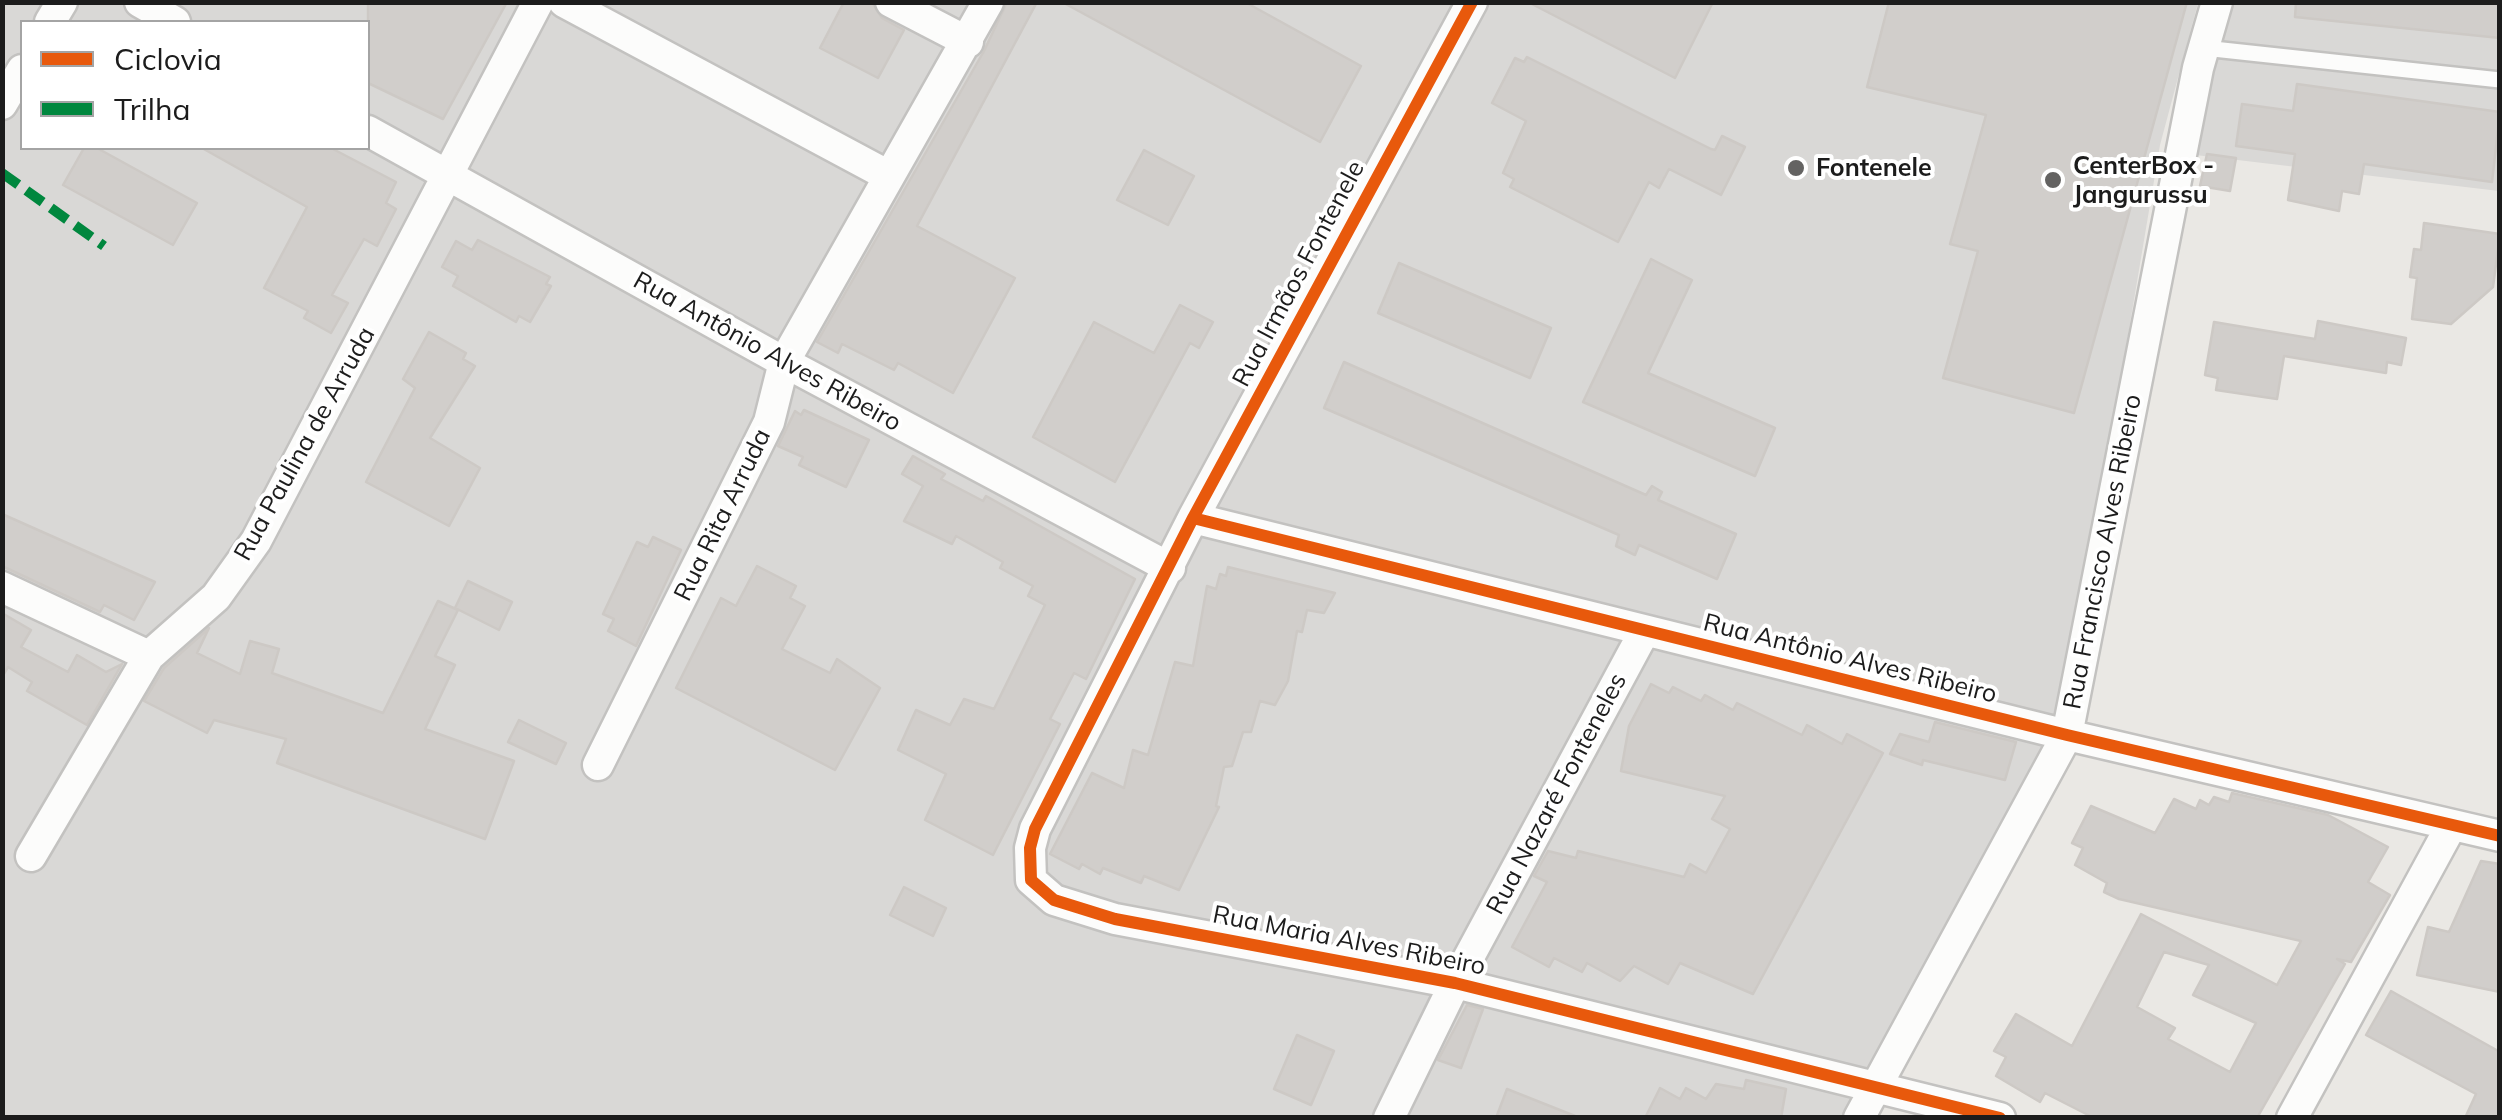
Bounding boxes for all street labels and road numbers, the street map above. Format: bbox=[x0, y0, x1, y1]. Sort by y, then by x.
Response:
street label: Rua Irmãos Fontenele bbox=[1227, 156, 1371, 392]
street label: Rua Antônio Alves Ribeiro bbox=[628, 266, 906, 438]
street label: Rua Paulina de Arruda bbox=[228, 322, 382, 566]
street label: Rua Francisco Alves Ribeiro bbox=[2058, 392, 2148, 712]
street label: Rua Rita Arruda bbox=[668, 424, 778, 606]
street label: Rua Antônio Alves Ribeiro bbox=[1700, 608, 2000, 710]
street label: Rua Nazaré Fonteneles bbox=[1481, 668, 1633, 920]
street label: Rua Maria Alves Ribeiro bbox=[1210, 900, 1488, 982]

